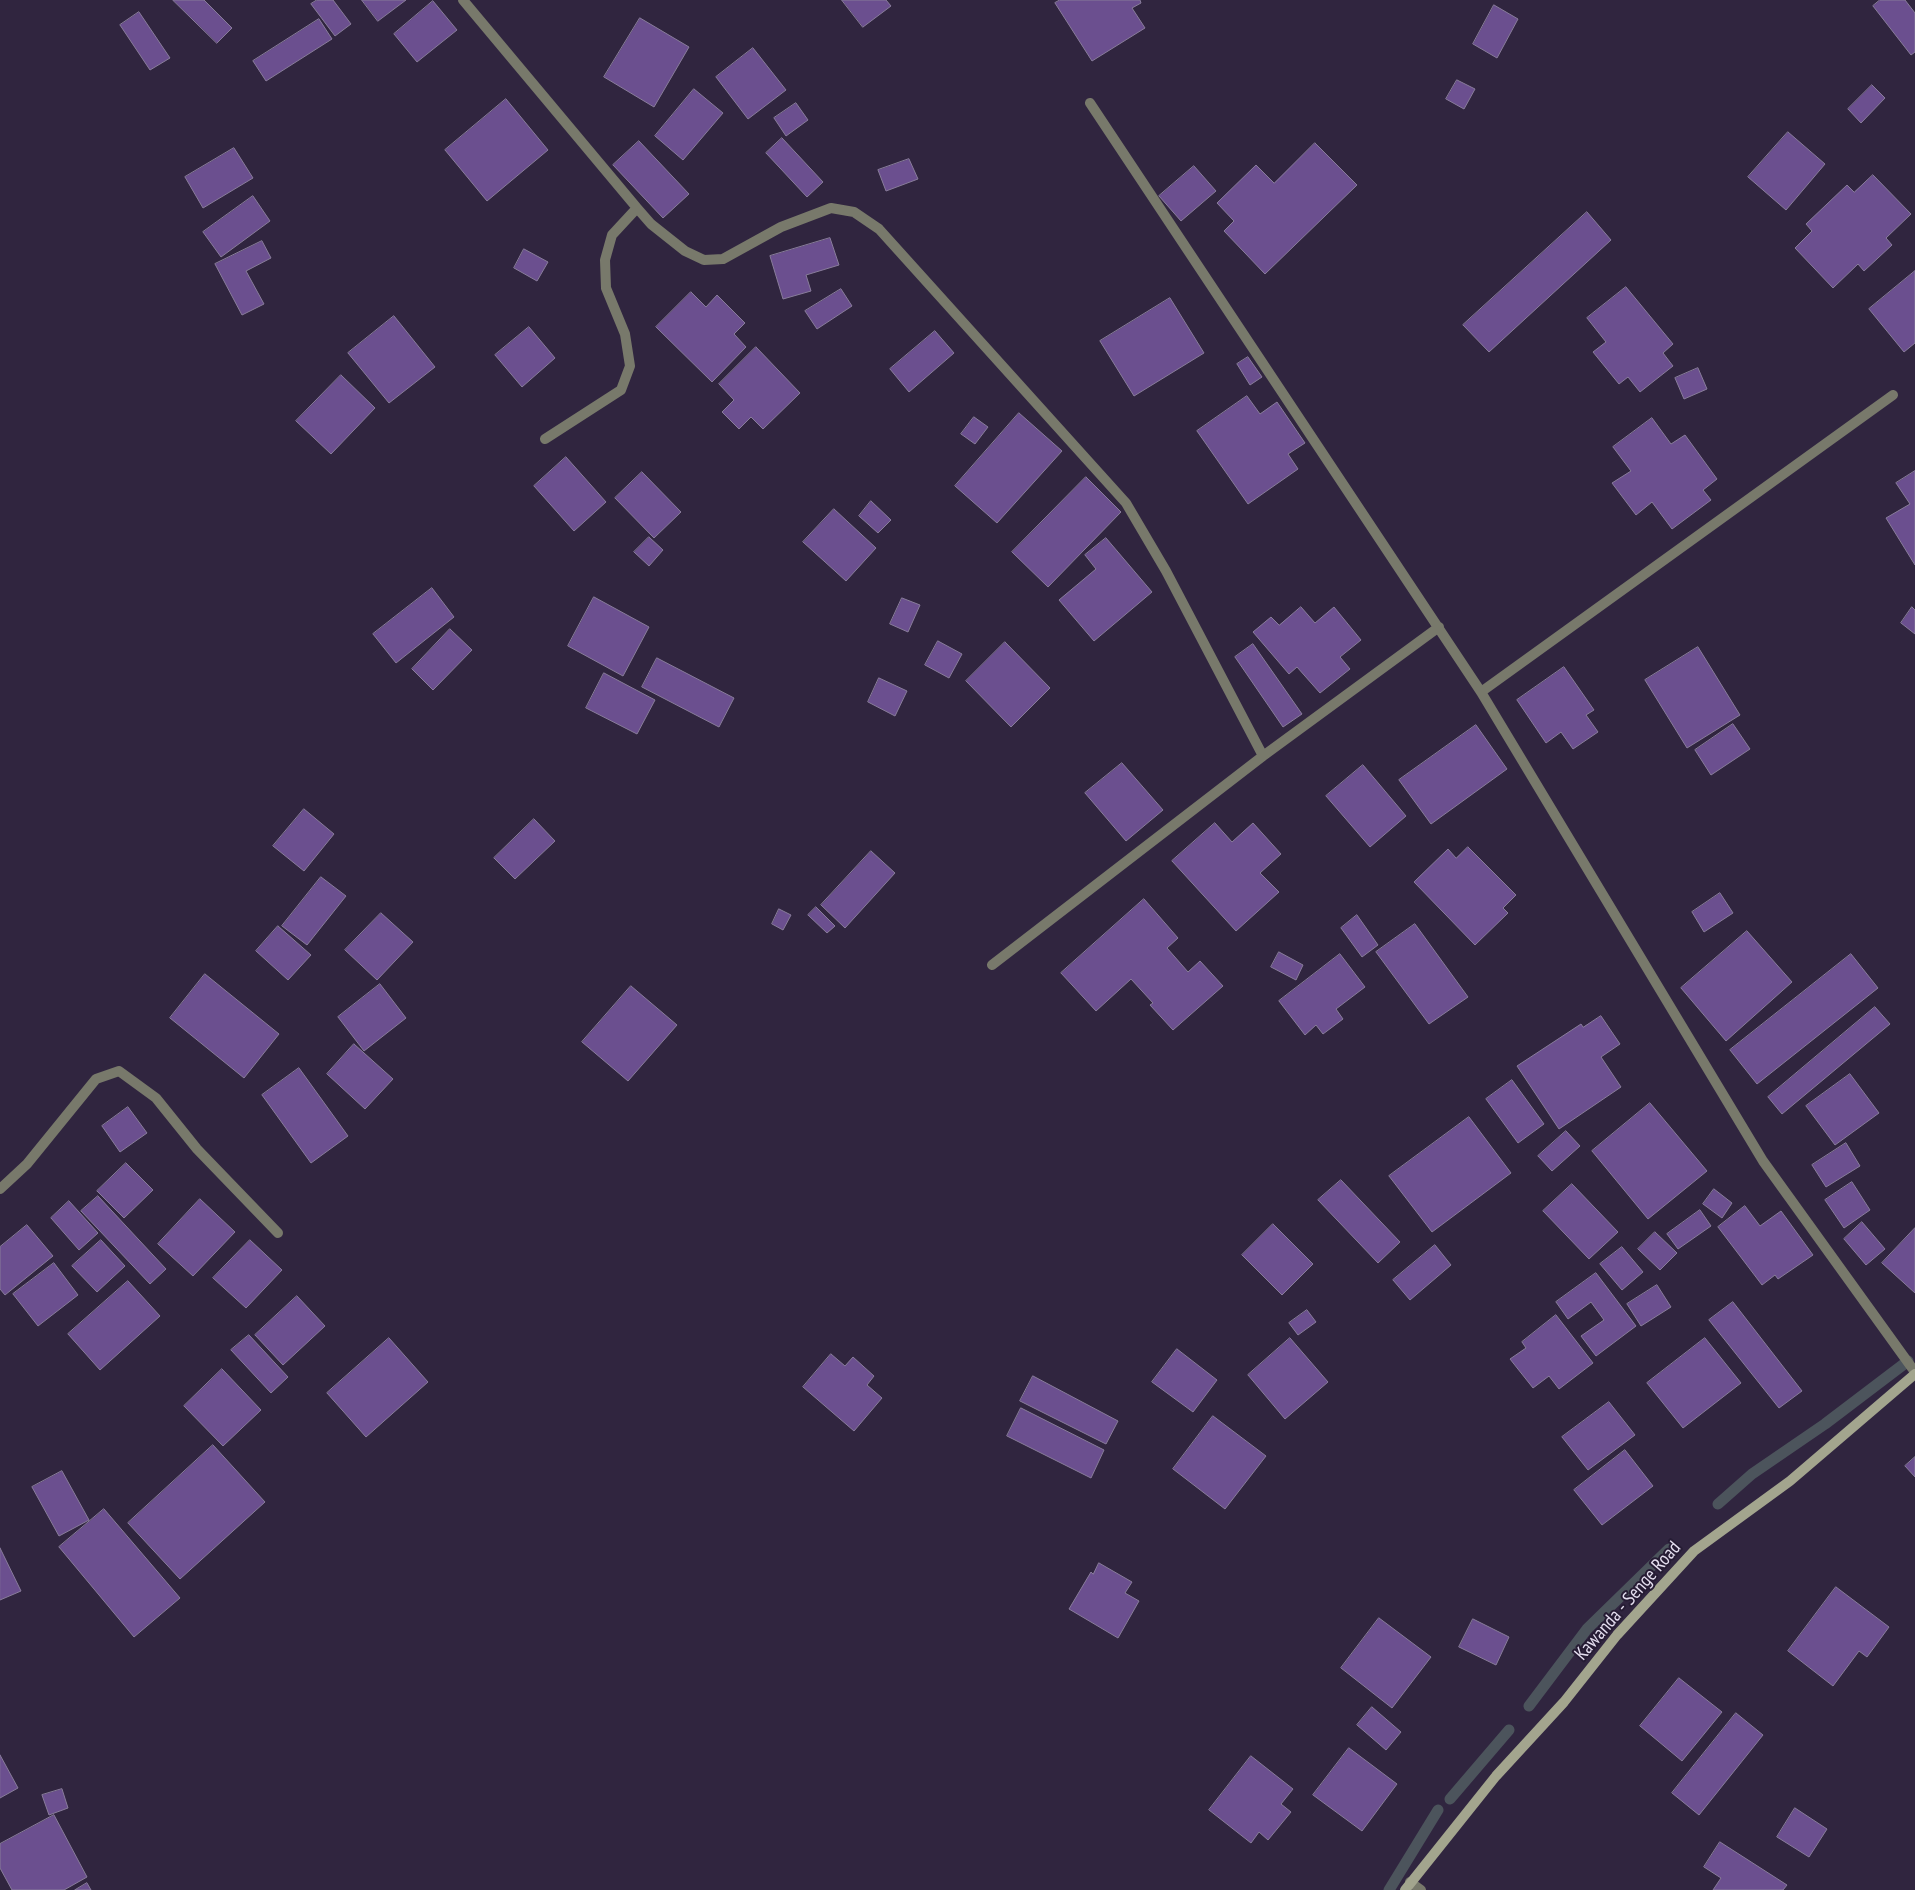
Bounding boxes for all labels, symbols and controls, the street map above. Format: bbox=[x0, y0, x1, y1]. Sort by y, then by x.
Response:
street label: Kawanda - Senge Road bbox=[1570, 1537, 1686, 1665]

